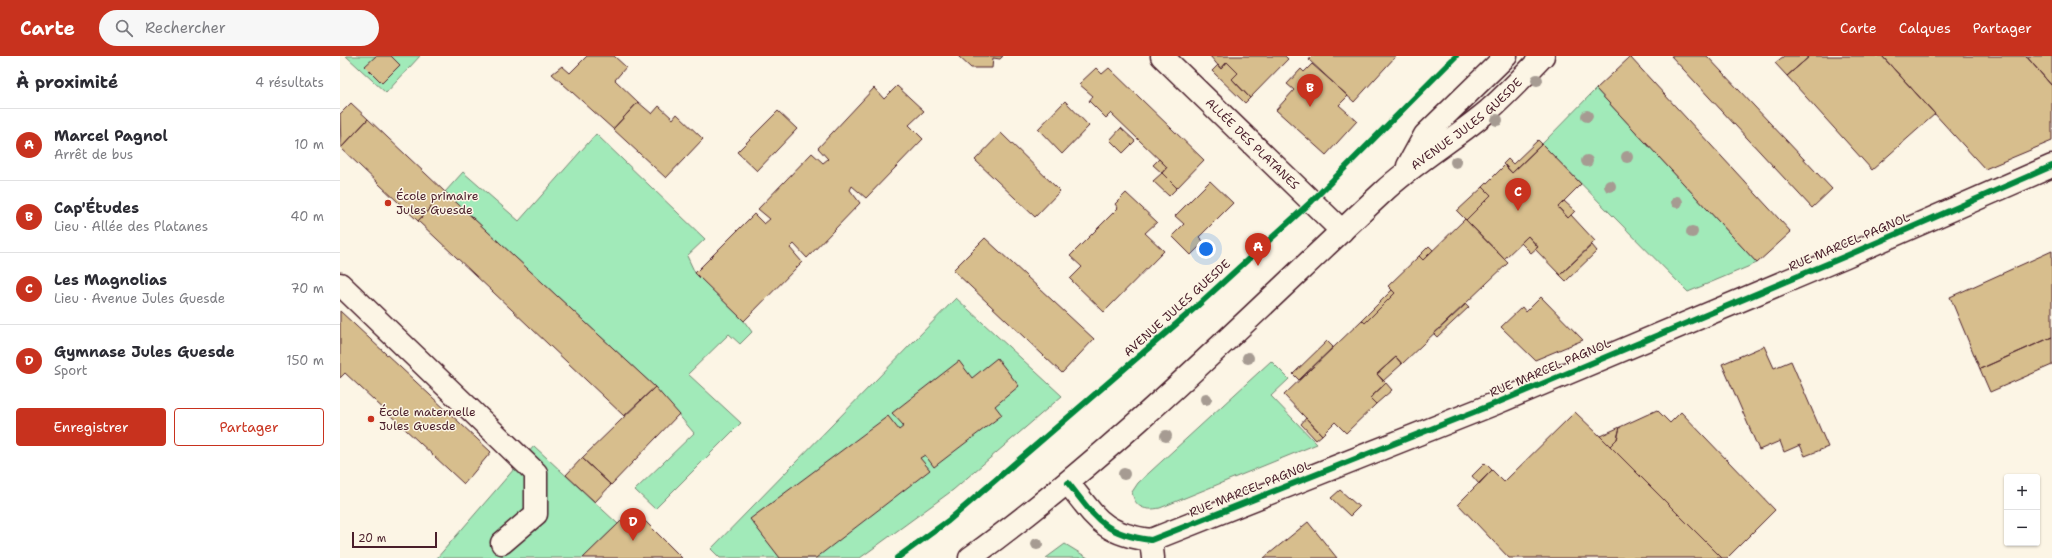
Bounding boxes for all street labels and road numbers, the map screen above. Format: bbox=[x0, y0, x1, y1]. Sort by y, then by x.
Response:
street label: AVENUE JULES GUESDE bbox=[1408, 75, 1526, 174]
street label: ALLÉE DES PLATANES bbox=[1202, 95, 1303, 193]
street label: RUE MARCEL PAGNOL bbox=[1786, 209, 1912, 275]
street label: AVENUE JULES GUESDE bbox=[1120, 256, 1234, 360]
street label: RUE MARCEL PAGNOL bbox=[1487, 335, 1613, 401]
street label: RUE MARCEL PAGNOL bbox=[1187, 457, 1314, 521]

